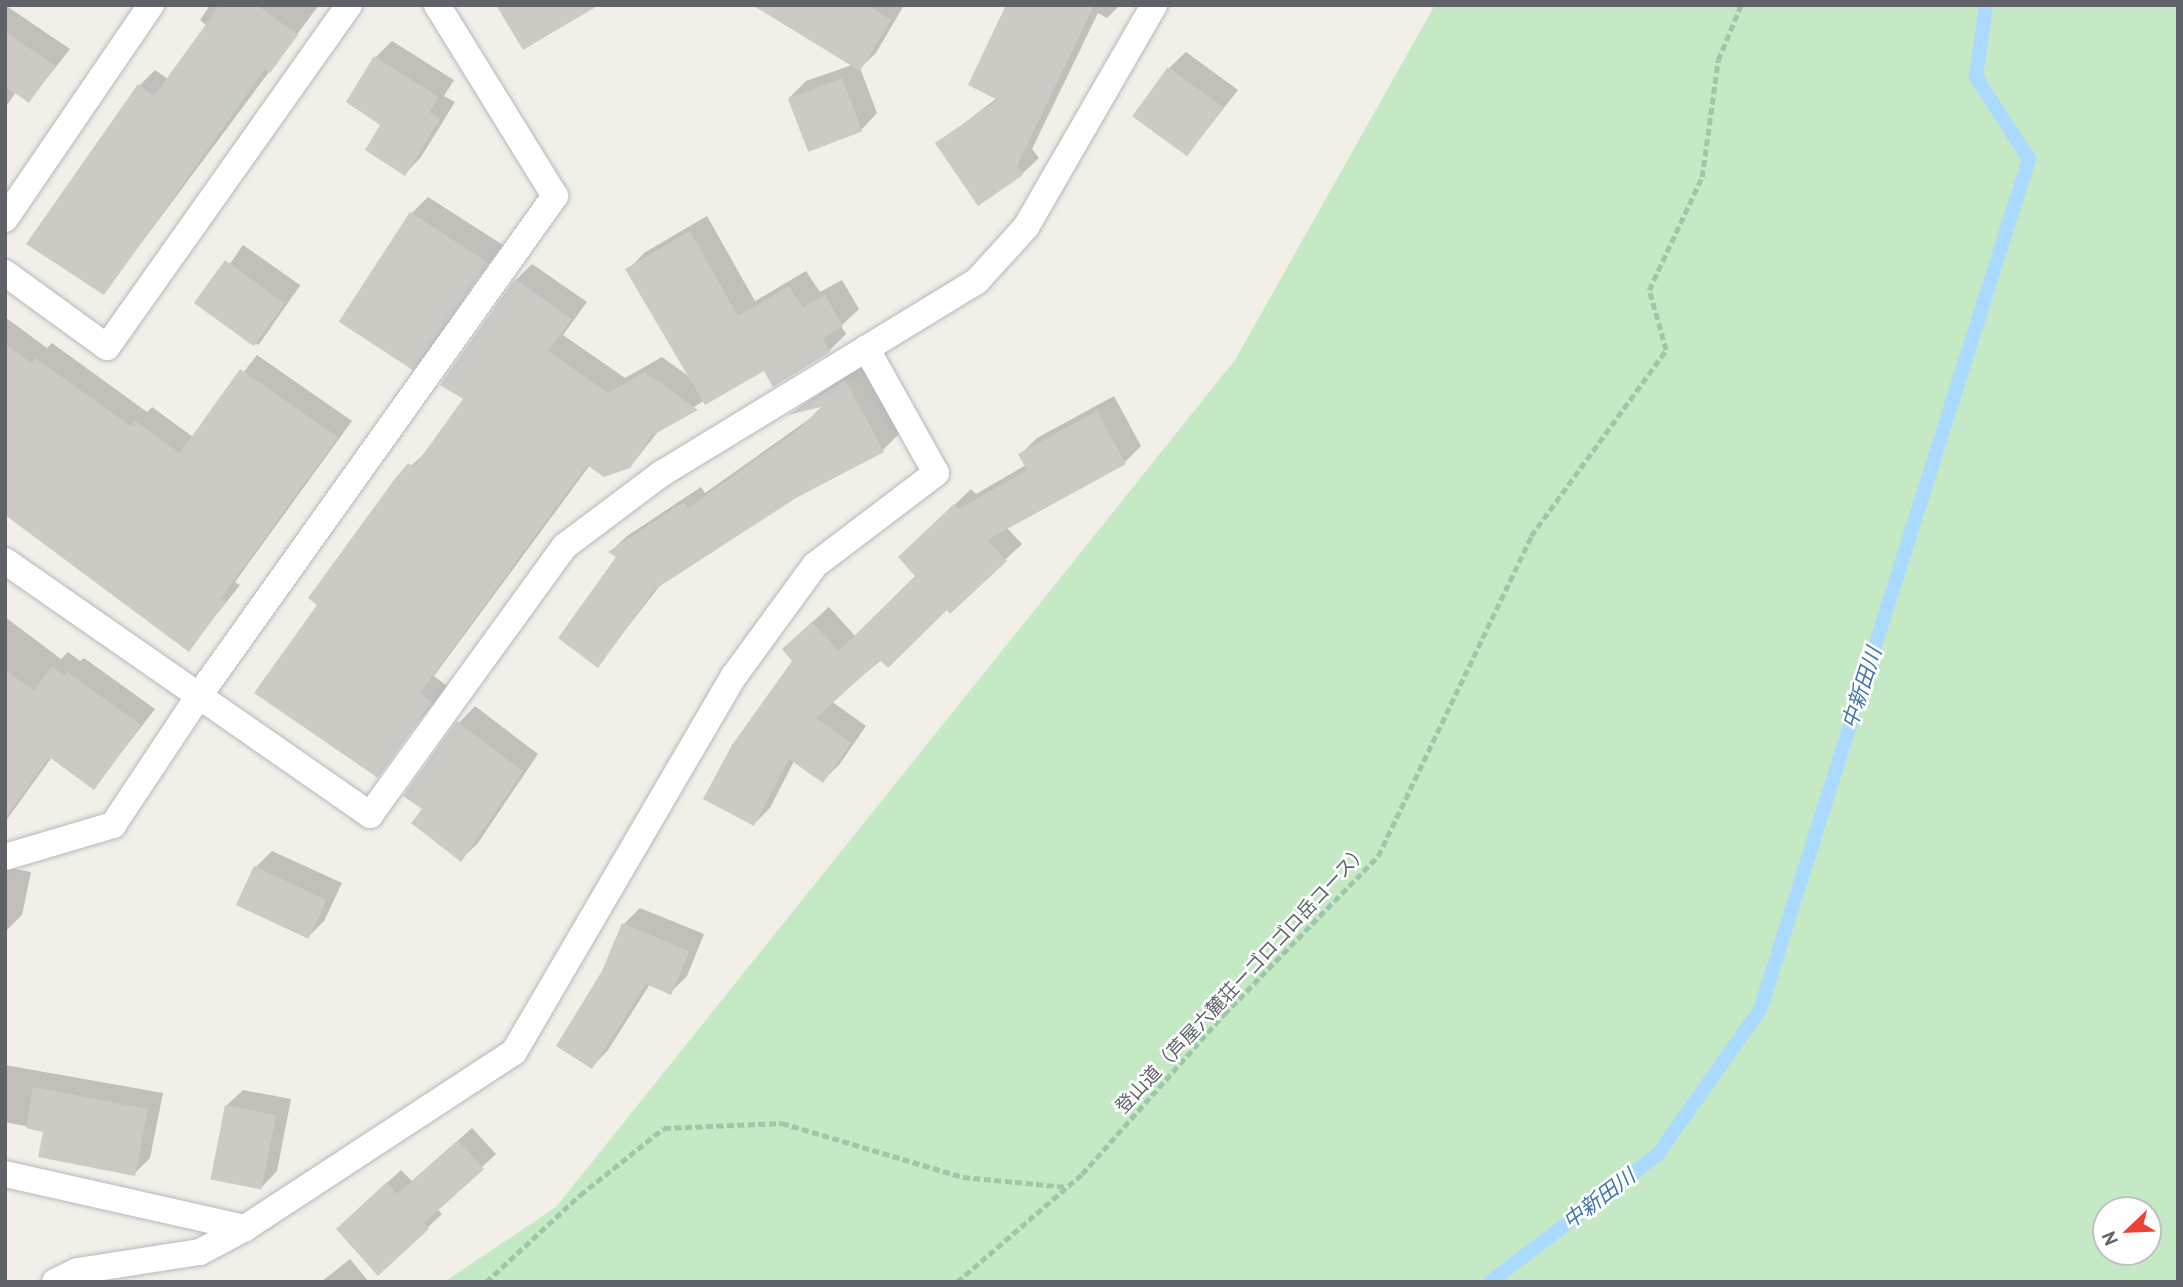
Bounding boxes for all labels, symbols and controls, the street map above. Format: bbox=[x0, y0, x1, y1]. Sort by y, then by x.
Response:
water label: 中新田川 bbox=[1837, 644, 1887, 732]
street label: 登山道（芦屋六麓荘ーゴロゴロ岳コース） bbox=[1111, 839, 1373, 1119]
water label: 中新田川 bbox=[1558, 1164, 1640, 1234]
north arrow bbox=[2092, 1196, 2162, 1266]
text: N bbox=[2096, 1228, 2123, 1249]

